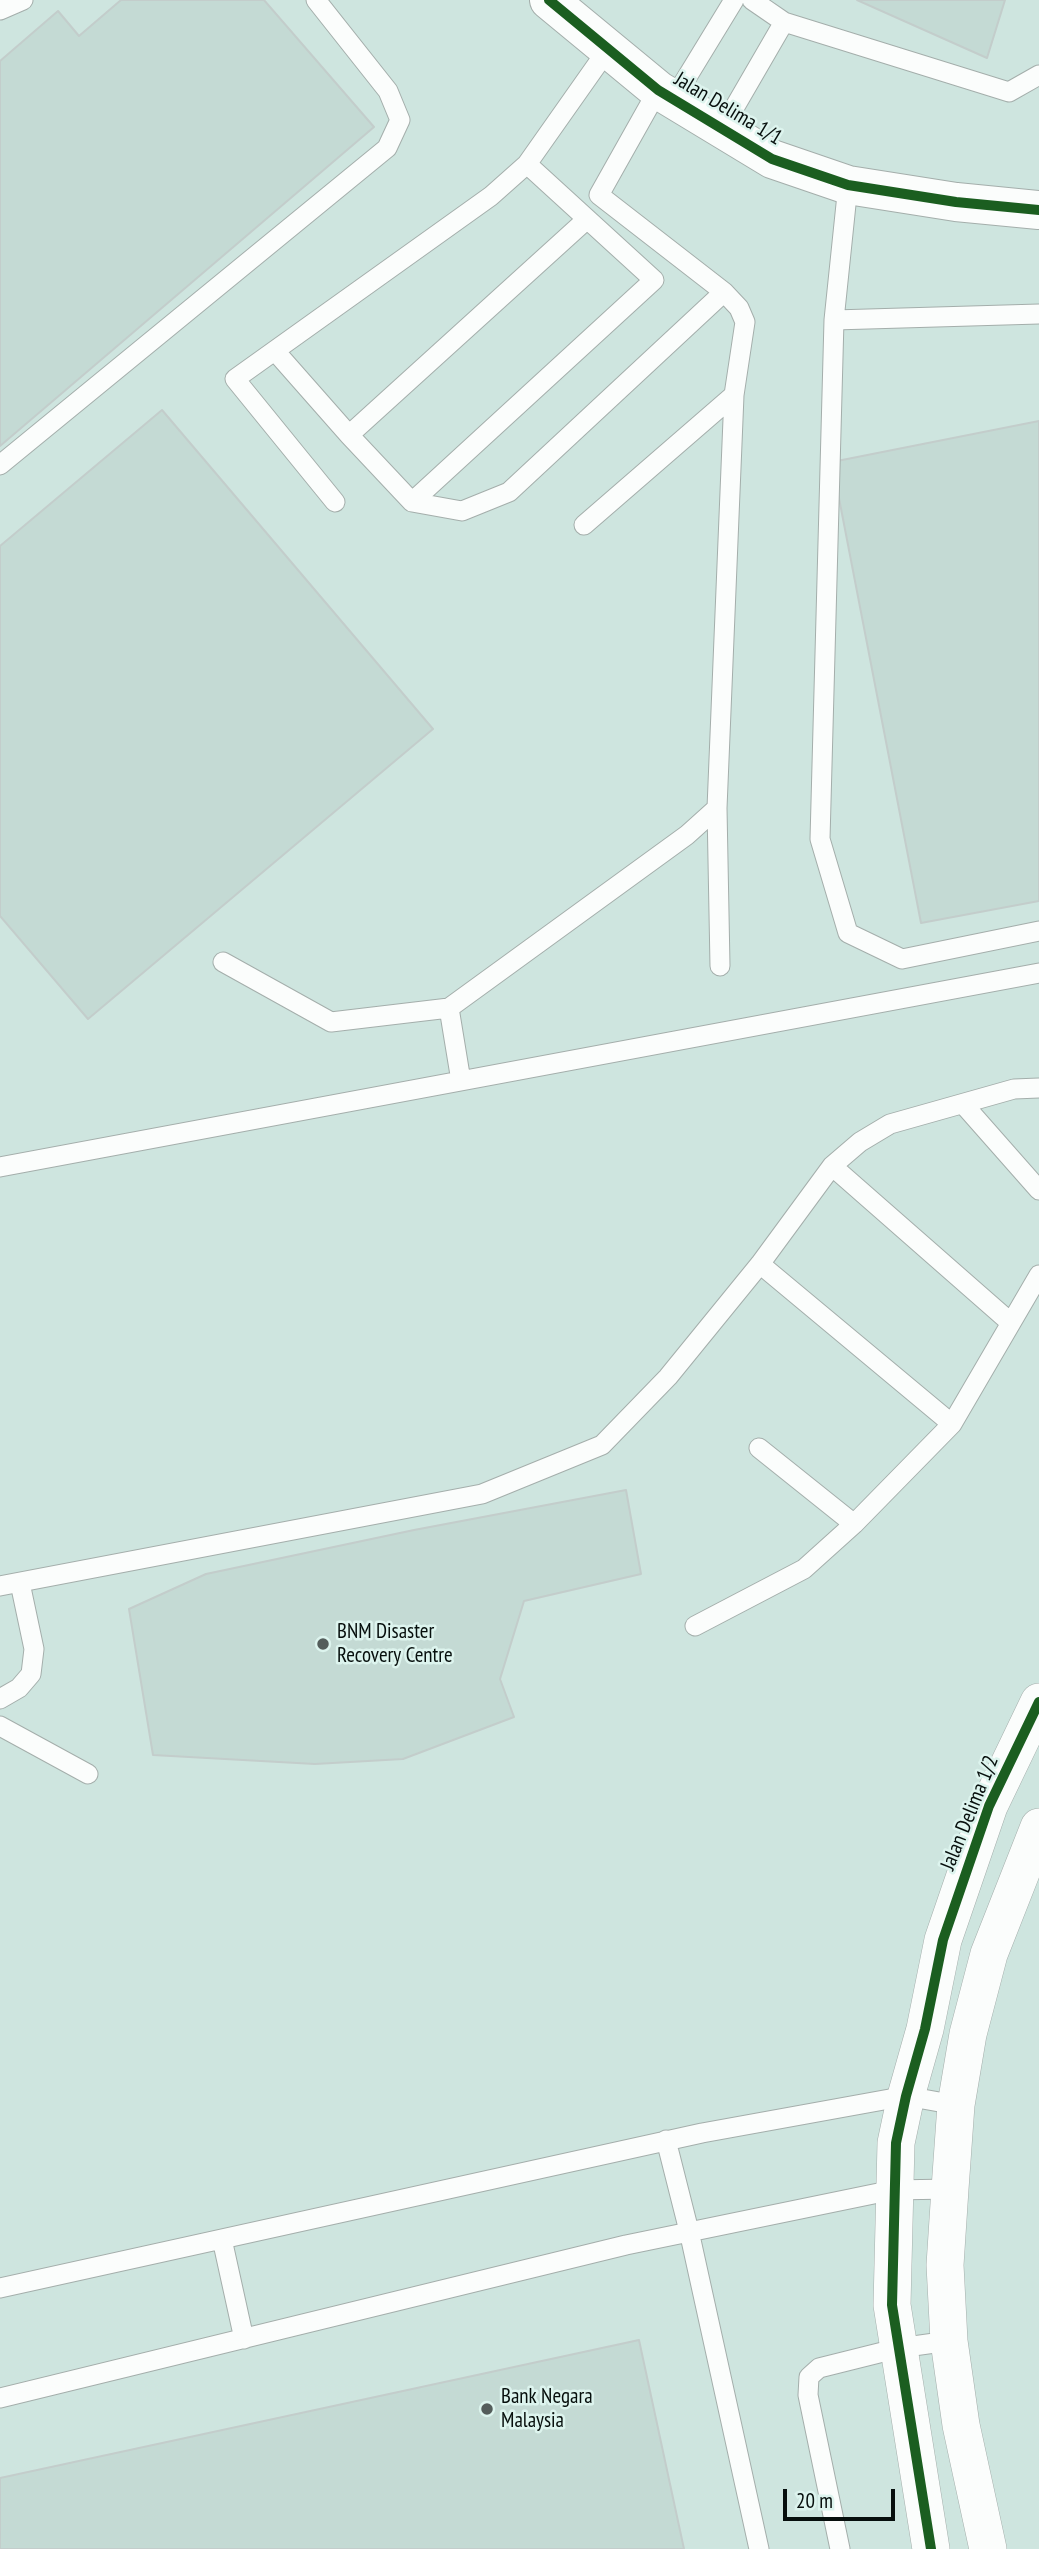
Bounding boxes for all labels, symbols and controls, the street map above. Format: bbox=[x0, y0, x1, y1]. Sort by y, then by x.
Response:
street label: Jalan Delima 1/1 bbox=[670, 67, 786, 151]
place label: BNM Disaster Recovery Centre bbox=[337, 1619, 453, 1669]
marker: BNM Disaster Recovery Centre bbox=[315, 1636, 331, 1652]
street label: Jalan Delima 1/2 bbox=[936, 1752, 1004, 1874]
place label: Bank Negara Malaysia bbox=[501, 2384, 593, 2434]
marker: Bank Negara Malaysia bbox=[479, 2401, 495, 2417]
scale bar bbox=[787, 2476, 899, 2520]
text: 20 m bbox=[796, 2487, 833, 2514]

